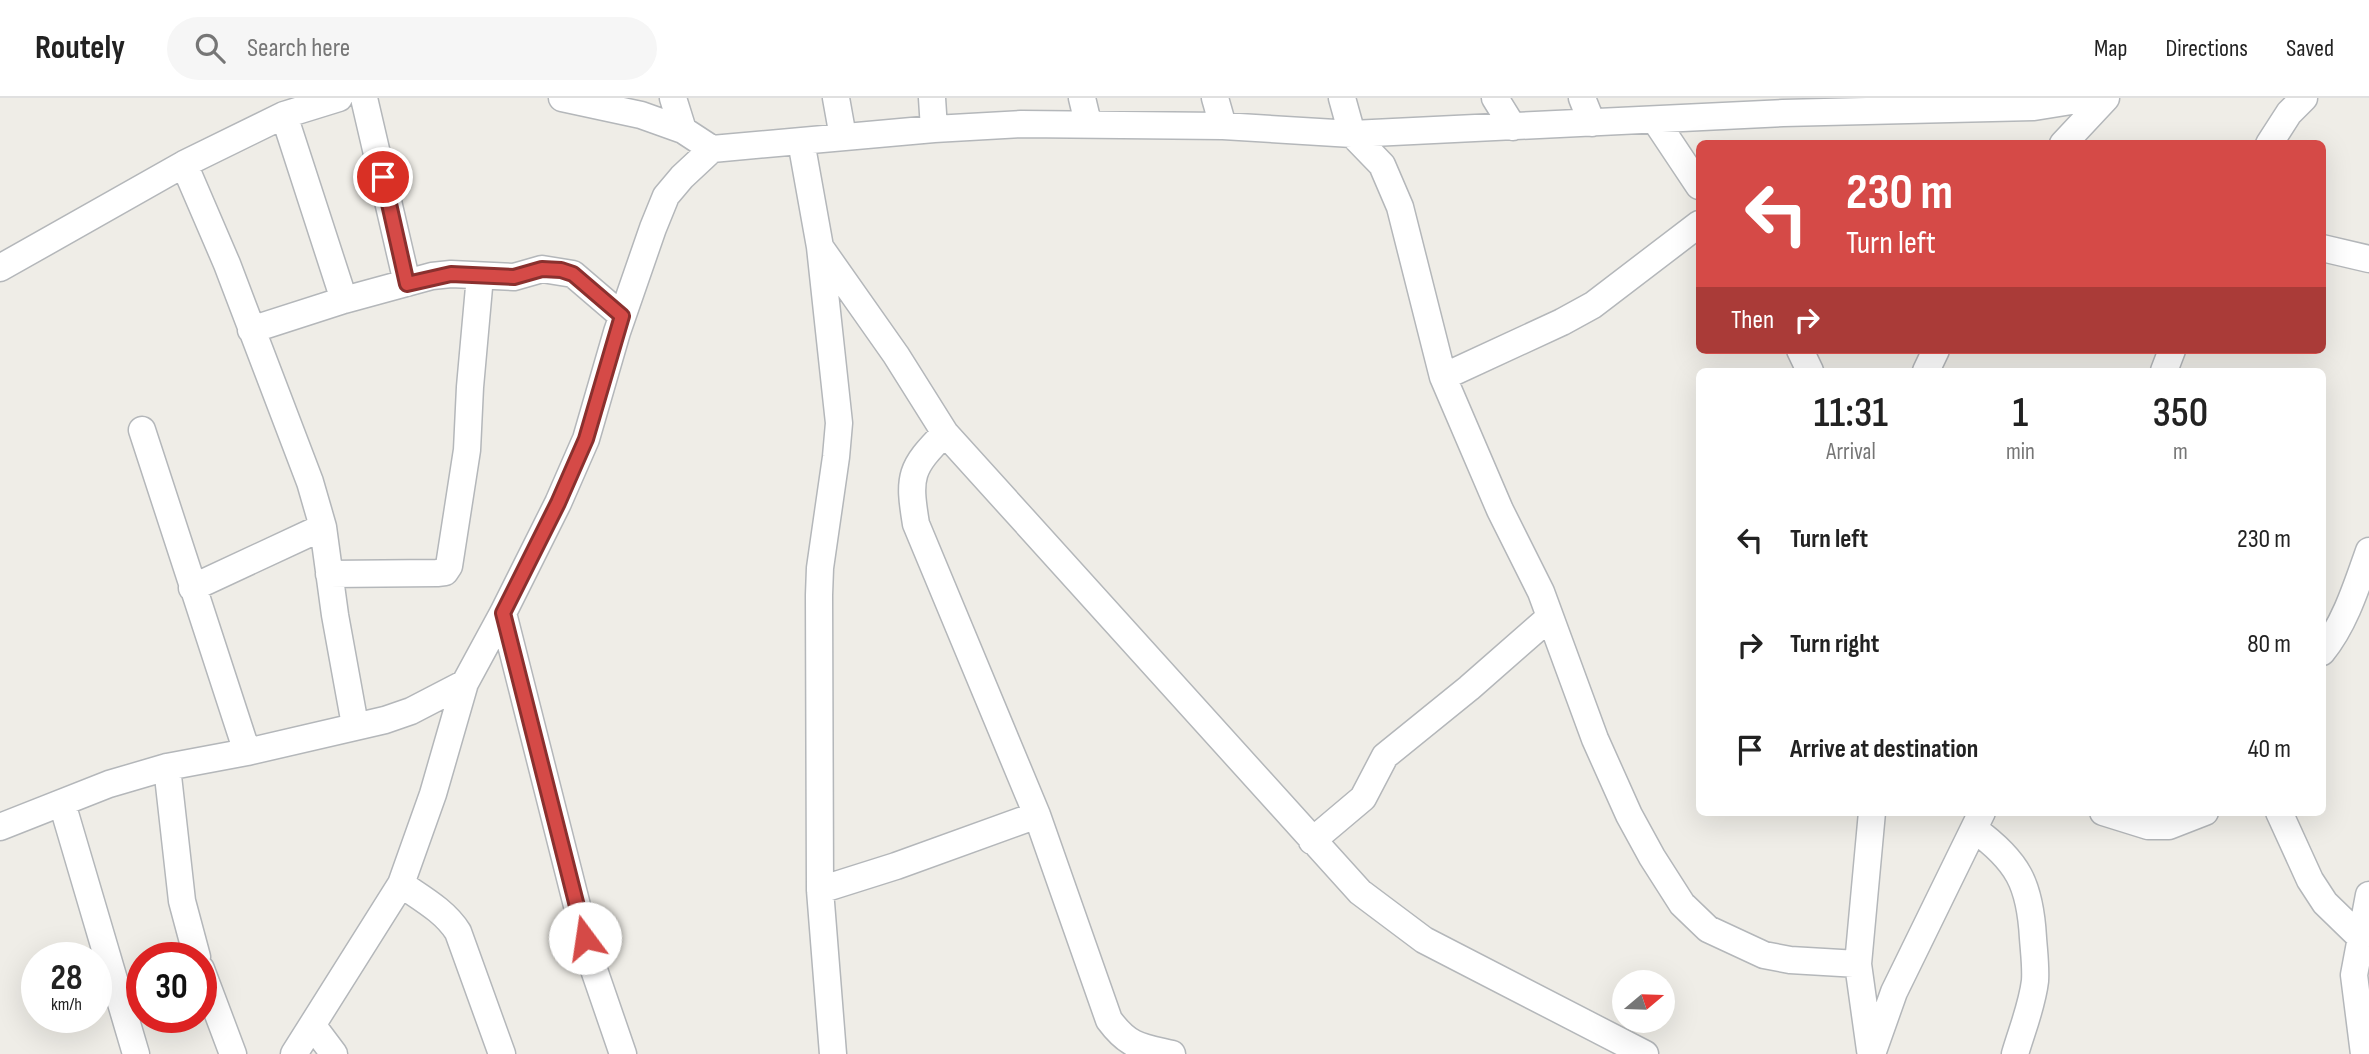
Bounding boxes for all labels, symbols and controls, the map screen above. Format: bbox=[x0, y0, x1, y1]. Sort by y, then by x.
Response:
search box bbox=[167, 17, 657, 80]
text: Routely bbox=[35, 28, 125, 68]
icon: search bbox=[191, 29, 229, 67]
text: Search here bbox=[247, 33, 350, 64]
text: Map bbox=[2094, 34, 2127, 63]
text: Directions bbox=[2165, 34, 2248, 63]
text: Saved bbox=[2286, 34, 2334, 63]
pin bbox=[353, 147, 413, 207]
icon: arrive bbox=[364, 158, 402, 196]
text: 230 m bbox=[1846, 164, 1953, 223]
icon: left bbox=[1731, 168, 1822, 259]
text: Turn left bbox=[1846, 224, 1936, 263]
icon: right bbox=[1788, 301, 1826, 339]
text: Then bbox=[1731, 305, 1774, 336]
text: 11:31 bbox=[1814, 388, 1888, 439]
text: 1 bbox=[2012, 388, 2028, 439]
text: 350 bbox=[2153, 388, 2208, 439]
text: Arrival bbox=[1826, 438, 1876, 466]
text: min bbox=[2006, 438, 2035, 466]
text: m bbox=[2173, 438, 2188, 466]
icon: left bbox=[1731, 521, 1769, 559]
text: Turn left bbox=[1790, 524, 1868, 555]
text: 230 m bbox=[2237, 524, 2291, 555]
icon: right bbox=[1731, 626, 1769, 664]
text: Turn right bbox=[1790, 629, 1879, 660]
text: 80 m bbox=[2247, 629, 2291, 660]
icon: arrive bbox=[1731, 731, 1769, 769]
text: Arrive at destination bbox=[1790, 734, 1978, 765]
text: 40 m bbox=[2248, 734, 2291, 765]
position arrow bbox=[548, 901, 622, 975]
speed limit sign: 30 bbox=[126, 942, 217, 1033]
text: 28 bbox=[51, 957, 82, 1000]
north arrow bbox=[1612, 970, 1675, 1032]
map controls bbox=[1612, 970, 1675, 1033]
text: km/h bbox=[51, 994, 82, 1015]

